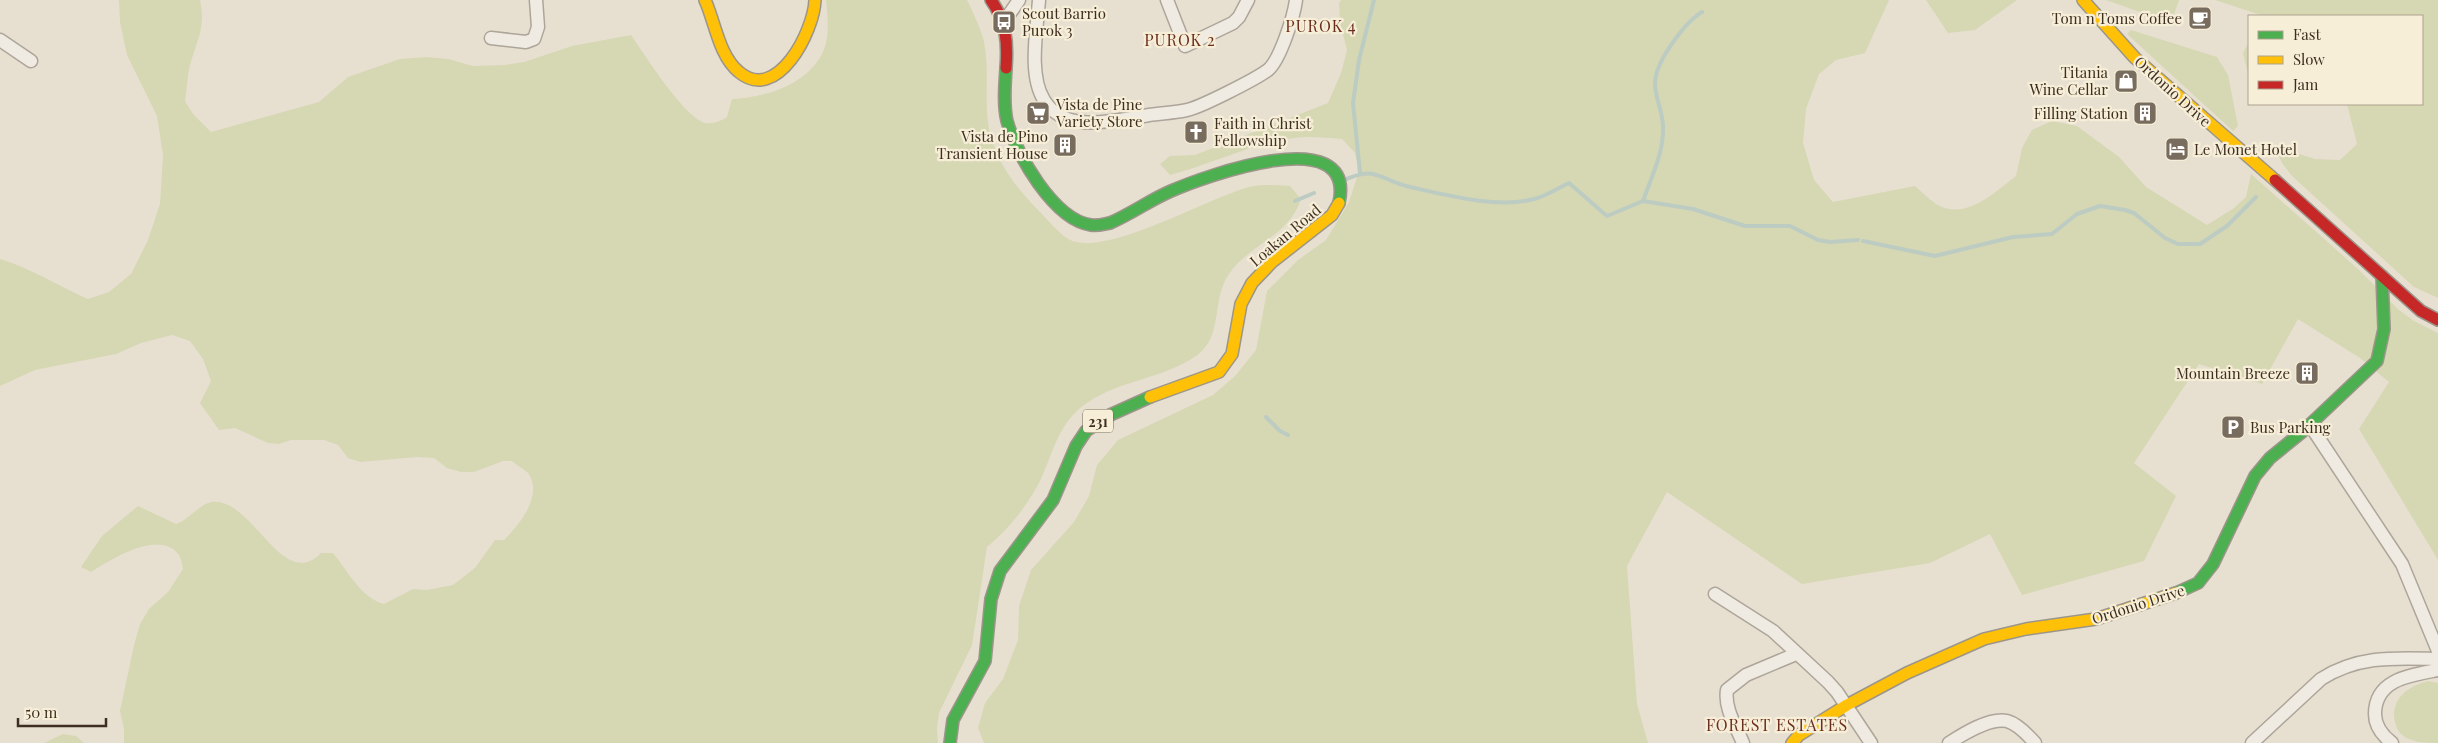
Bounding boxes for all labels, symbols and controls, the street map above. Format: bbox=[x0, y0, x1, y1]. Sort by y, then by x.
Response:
place label: Scout Barrio Purok 3 bbox=[1022, 3, 1106, 40]
cafe icon: Tom n Toms Coffee bbox=[2187, 5, 2213, 31]
place label: Tom n Toms Coffee bbox=[2052, 8, 2182, 28]
bus stop icon: Scout Barrio Purok 3 bbox=[991, 9, 1017, 35]
district label: PUROK 4 bbox=[1285, 15, 1357, 36]
legend bbox=[2248, 15, 2423, 105]
text: Fast bbox=[2293, 24, 2322, 44]
district label: PUROK 2 bbox=[1144, 29, 1216, 50]
text: Slow bbox=[2293, 49, 2325, 69]
street label: Ordonio Drive bbox=[2130, 51, 2216, 131]
place label: Titania Wine Cellar bbox=[2028, 62, 2109, 99]
shop icon: Titania Wine Cellar bbox=[2113, 68, 2139, 94]
text: Jam bbox=[2292, 74, 2319, 94]
place label: Vista de Pine Variety Store bbox=[1055, 94, 1142, 131]
supermarket icon: Vista de Pine Variety Store bbox=[1025, 100, 1051, 126]
building icon: Filling Station bbox=[2132, 100, 2158, 126]
place label: Filling Station bbox=[2034, 103, 2128, 123]
place label: Faith in Christ Fellowship bbox=[1214, 113, 1312, 150]
church icon: Faith in Christ Fellowship bbox=[1183, 119, 1209, 145]
place label: Vista de Pino Transient House bbox=[937, 126, 1048, 163]
building icon: Vista de Pino Transient House bbox=[1052, 132, 1078, 158]
hotel icon: Le Monet Hotel bbox=[2164, 136, 2190, 162]
place label: Le Monet Hotel bbox=[2194, 139, 2297, 159]
street label: Loakan Road bbox=[1245, 199, 1325, 271]
building icon: Mountain Breeze bbox=[2294, 360, 2320, 386]
place label: Mountain Breeze bbox=[2176, 363, 2290, 383]
road number: 231 bbox=[1083, 410, 1113, 432]
parking icon: Bus Parking bbox=[2220, 414, 2246, 440]
place label: Bus Parking bbox=[2250, 417, 2330, 437]
street label: Ordonio Drive bbox=[2089, 580, 2187, 628]
scale bar bbox=[18, 696, 105, 728]
text: 50 m bbox=[25, 702, 58, 722]
district label: FOREST ESTATES bbox=[1706, 714, 1848, 735]

